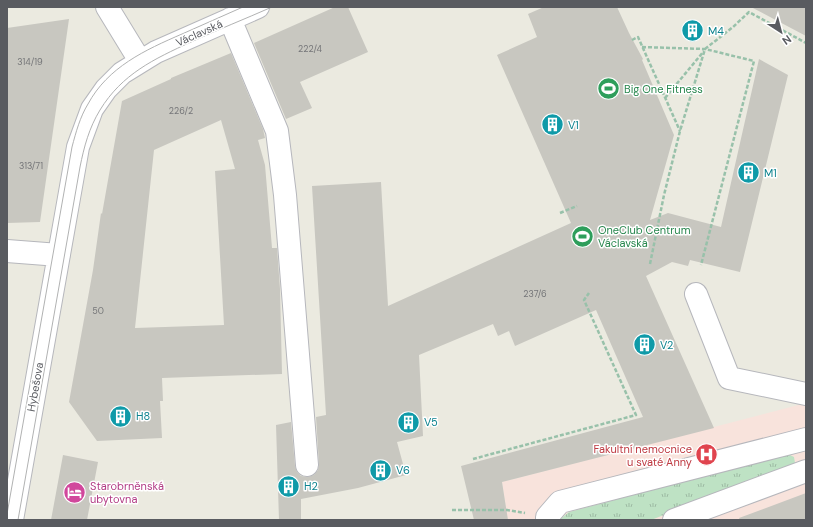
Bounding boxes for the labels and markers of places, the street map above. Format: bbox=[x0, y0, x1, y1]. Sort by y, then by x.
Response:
building icon: M4 bbox=[680, 18, 706, 44]
place label: M4 bbox=[708, 24, 724, 38]
sports icon: Big One Fitness bbox=[595, 76, 621, 102]
place label: Big One Fitness bbox=[624, 82, 703, 96]
building icon: V1 bbox=[540, 112, 566, 138]
place label: V1 bbox=[568, 118, 579, 132]
building icon: M1 bbox=[736, 160, 762, 186]
place label: M1 bbox=[764, 166, 777, 180]
sports icon: OneClub Centrum Václavská bbox=[569, 223, 595, 249]
place label: OneClub Centrum Václavská bbox=[598, 223, 691, 250]
building icon: V2 bbox=[631, 332, 657, 358]
place label: V2 bbox=[660, 338, 673, 352]
building icon: H8 bbox=[107, 403, 133, 429]
place label: H8 bbox=[136, 409, 150, 423]
building icon: V5 bbox=[396, 409, 422, 435]
place label: V5 bbox=[424, 415, 438, 429]
place label: Fakultní nemocnice u svaté Anny bbox=[594, 442, 692, 469]
hospital icon: Fakultní nemocnice u svaté Anny bbox=[694, 442, 720, 468]
building icon: V6 bbox=[367, 457, 393, 483]
place label: V6 bbox=[396, 463, 410, 477]
building icon: H2 bbox=[276, 473, 302, 499]
hotel icon: Starobrněnská ubytovna bbox=[61, 479, 87, 505]
place label: Starobrněnská ubytovna bbox=[90, 479, 164, 506]
place label: H2 bbox=[304, 479, 318, 493]

